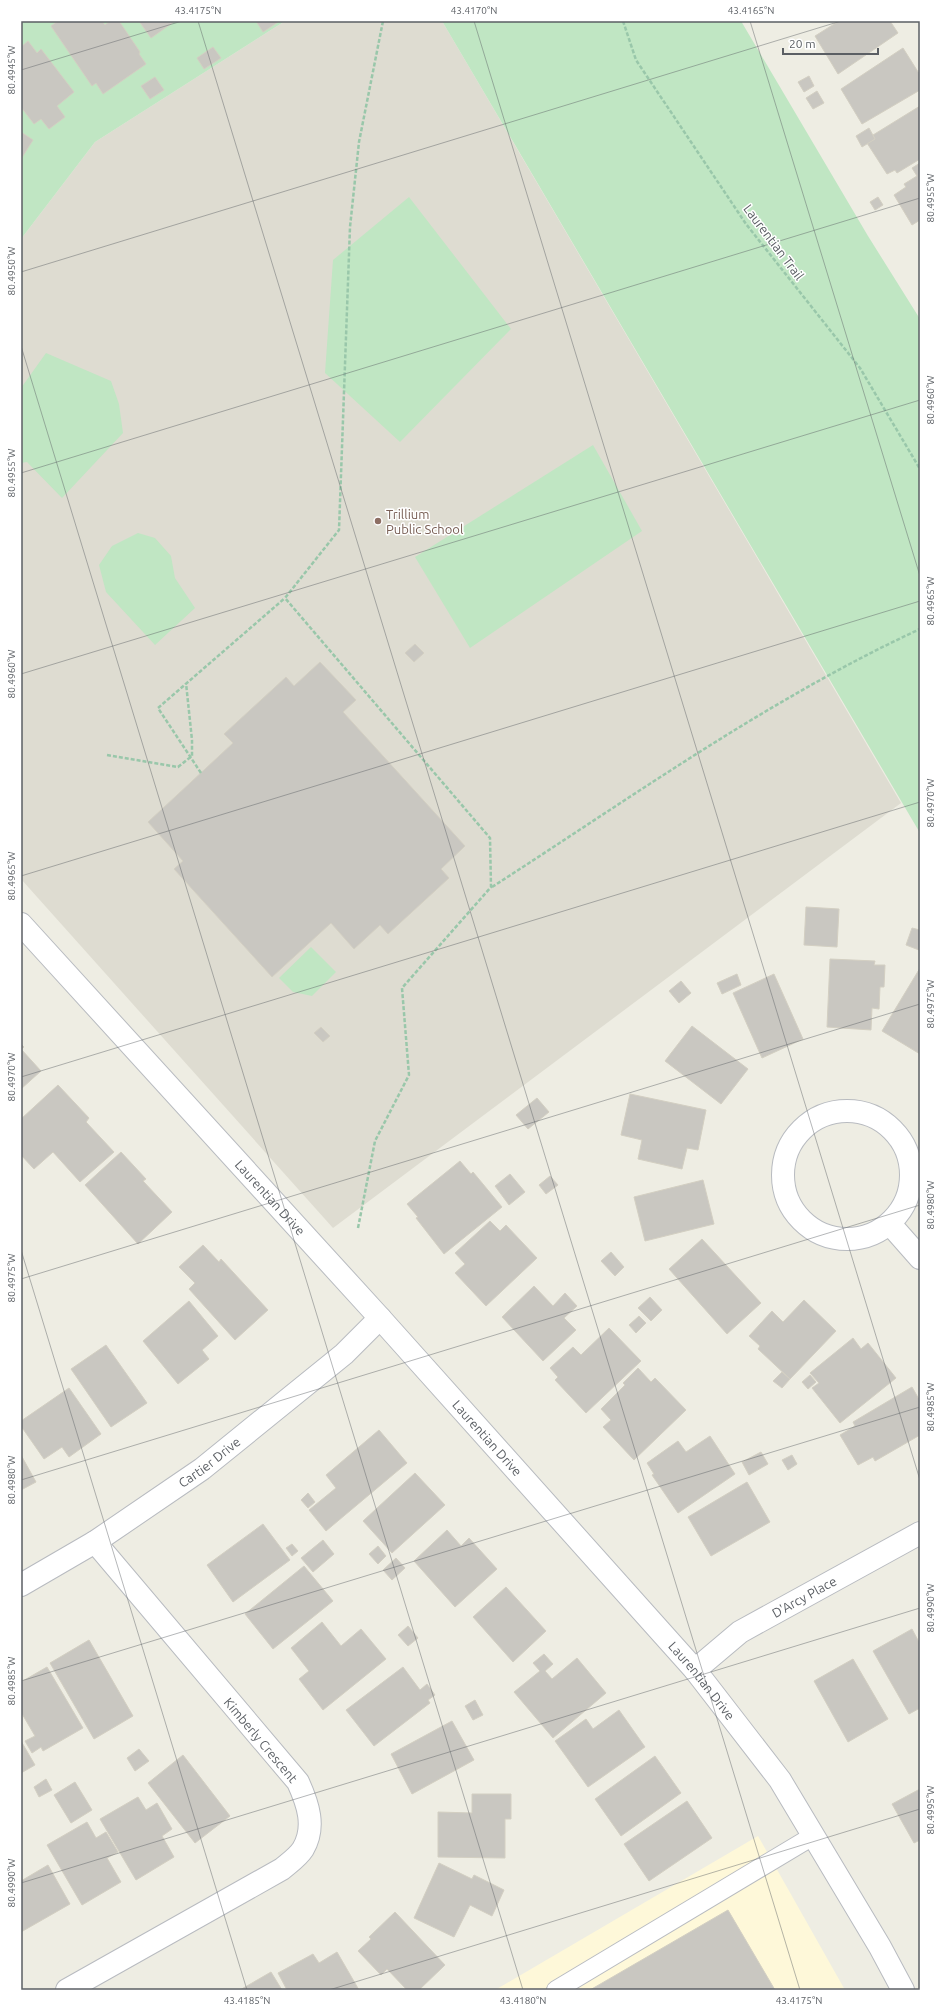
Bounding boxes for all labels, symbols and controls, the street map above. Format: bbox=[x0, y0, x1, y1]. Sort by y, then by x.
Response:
text: 43.4175°N bbox=[175, 5, 221, 16]
text: 43.4170°N bbox=[451, 5, 497, 16]
text: 43.4165°N bbox=[728, 5, 774, 16]
scale bar bbox=[783, 30, 878, 56]
text: 20 m bbox=[789, 37, 816, 50]
text: 80.4945°W bbox=[6, 46, 17, 94]
text: 80.4955°W bbox=[925, 174, 936, 222]
street label: Laurentian Trail bbox=[741, 202, 807, 283]
text: 80.4950°W bbox=[6, 247, 17, 295]
text: 80.4960°W bbox=[925, 376, 936, 424]
text: 80.4955°W bbox=[6, 449, 17, 497]
place label: Trillium Public School bbox=[386, 507, 464, 536]
marker: Trillium Public School bbox=[373, 516, 383, 526]
text: 80.4965°W bbox=[925, 577, 936, 625]
text: 80.4960°W bbox=[6, 650, 17, 698]
text: 80.4970°W bbox=[925, 779, 936, 827]
text: 80.4965°W bbox=[6, 852, 17, 900]
text: 80.4975°W bbox=[925, 980, 936, 1028]
text: 80.4970°W bbox=[6, 1053, 17, 1101]
street label: Laurentian Drive bbox=[233, 1157, 308, 1238]
text: 80.4980°W bbox=[925, 1181, 936, 1229]
text: 80.4975°W bbox=[6, 1254, 17, 1302]
text: 80.4985°W bbox=[925, 1383, 936, 1431]
street label: Laurentian Drive bbox=[450, 1397, 525, 1479]
street label: Cartier Drive bbox=[176, 1434, 243, 1490]
text: 80.4980°W bbox=[6, 1456, 17, 1504]
street label: D'Arcy Place bbox=[769, 1573, 839, 1620]
text: 80.4990°W bbox=[925, 1584, 936, 1632]
street label: Laurentian Drive bbox=[666, 1639, 738, 1722]
text: 80.4985°W bbox=[6, 1657, 17, 1705]
street label: Kimberly Crescent bbox=[221, 1695, 301, 1785]
text: 80.4995°W bbox=[925, 1786, 936, 1834]
text: 80.4990°W bbox=[6, 1859, 17, 1907]
text: 43.4185°N bbox=[224, 1995, 270, 2006]
text: 43.4180°N bbox=[500, 1995, 546, 2006]
text: 43.4175°N bbox=[776, 1995, 822, 2006]

